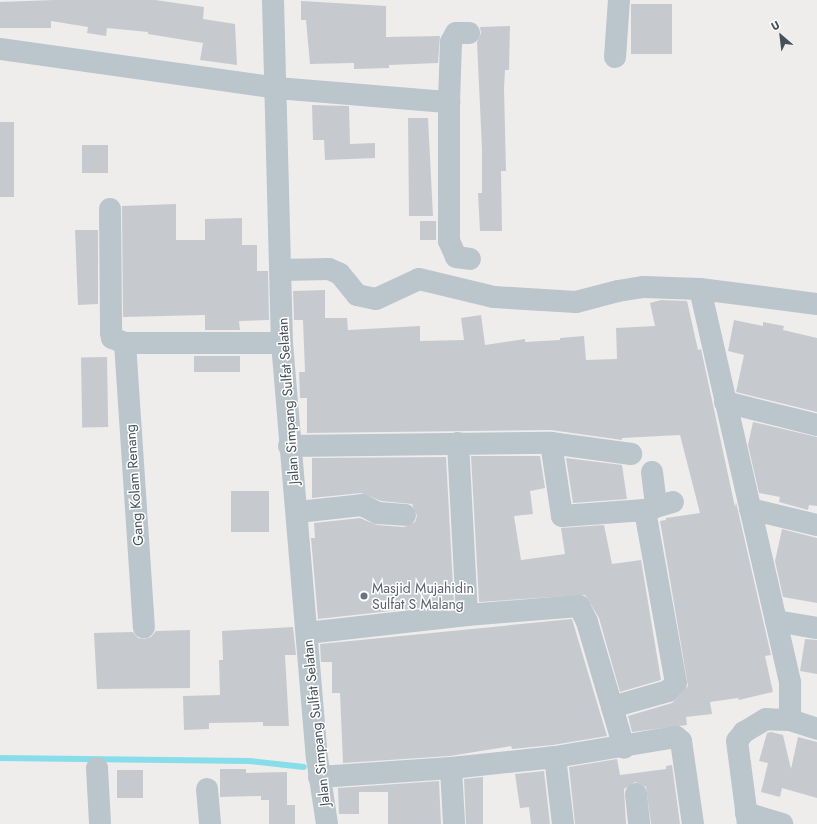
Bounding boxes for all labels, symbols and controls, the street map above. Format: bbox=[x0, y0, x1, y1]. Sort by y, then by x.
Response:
north arrow bbox=[761, 16, 801, 56]
text: U bbox=[768, 17, 783, 34]
street label: Jalan Simpang Sulfat Selatan bbox=[274, 317, 302, 485]
street label: Gang Kolam Renang bbox=[121, 424, 147, 546]
place label: Masjid Mujahidin Sulfat S Malang bbox=[372, 580, 474, 612]
marker: Masjid Mujahidin Sulfat S Malang bbox=[359, 591, 369, 601]
street label: Jalan Simpang Sulfat Selatan bbox=[299, 639, 333, 807]

